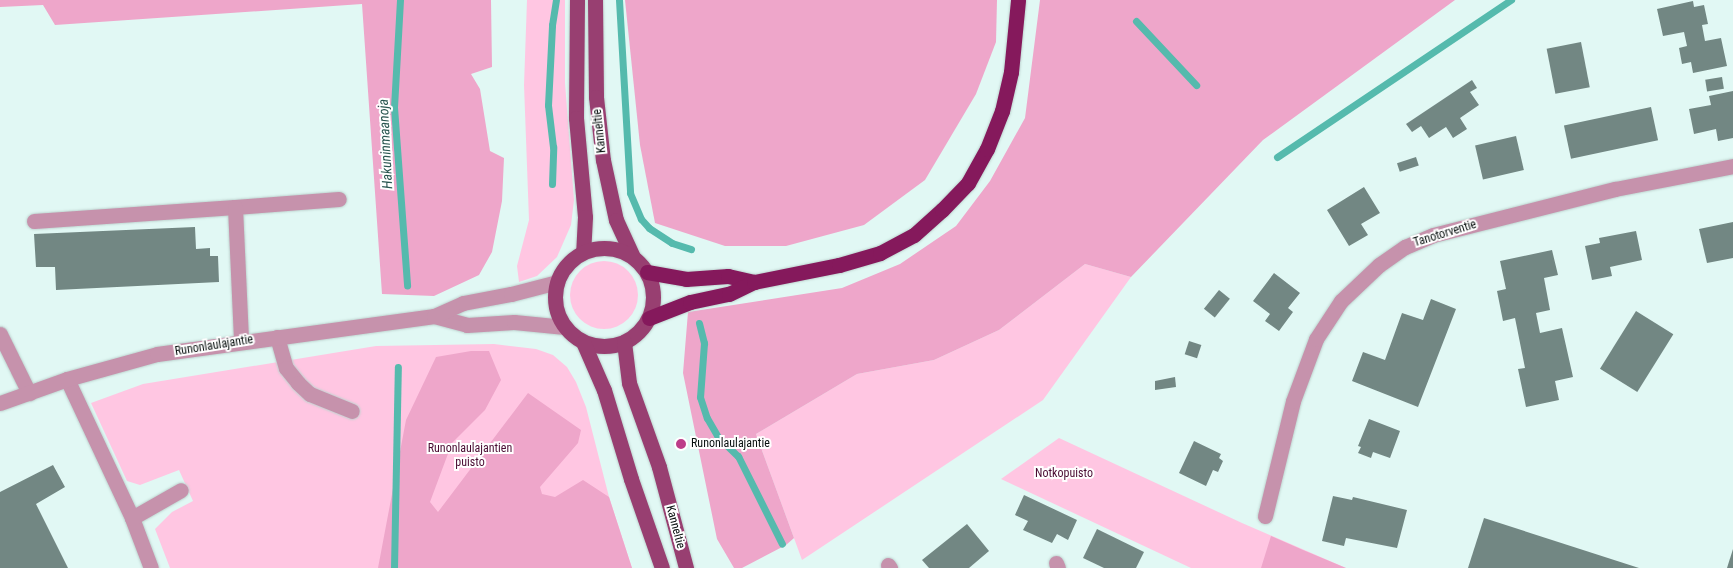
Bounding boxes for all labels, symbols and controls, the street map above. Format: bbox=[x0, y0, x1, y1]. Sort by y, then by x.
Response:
water label: Hakuninmaanoja bbox=[374, 99, 396, 189]
street label: Kanneltie bbox=[591, 108, 609, 154]
street label: Tanotorventie bbox=[1412, 218, 1478, 250]
street label: Runonlaulajantie bbox=[174, 333, 254, 359]
place label: Runonlaulajantie bbox=[691, 437, 770, 451]
marker: Runonlaulajantie bbox=[675, 438, 687, 450]
park label: Runonlaulajantien puisto bbox=[428, 442, 512, 470]
park label: Notkopuisto bbox=[1035, 467, 1093, 481]
street label: Kanneltie bbox=[662, 504, 688, 550]

